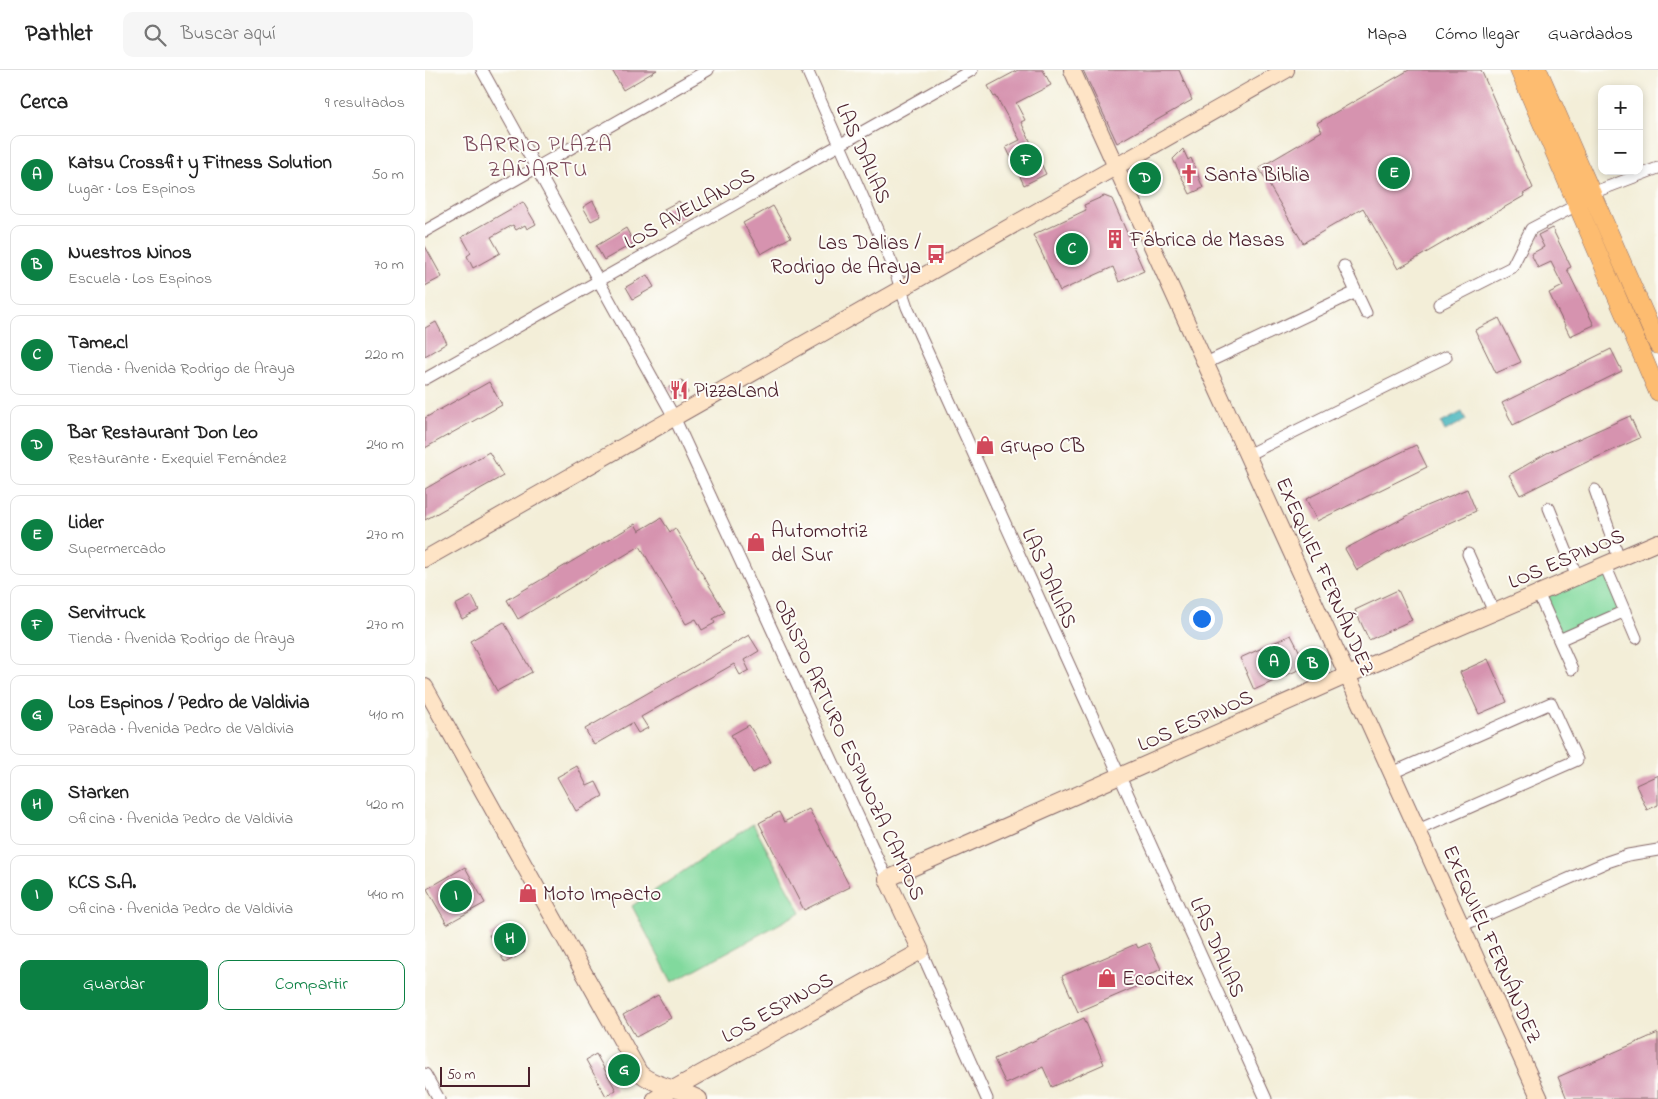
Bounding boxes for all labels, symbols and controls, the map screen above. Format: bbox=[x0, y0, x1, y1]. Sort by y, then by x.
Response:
search box bbox=[123, 12, 473, 57]
text: Pathlet bbox=[25, 17, 93, 52]
icon: search bbox=[141, 21, 169, 49]
text: Buscar aquí bbox=[181, 21, 276, 48]
text: Mapa bbox=[1367, 22, 1407, 48]
text: Cómo llegar bbox=[1435, 22, 1520, 48]
text: Guardados bbox=[1548, 22, 1633, 48]
map controls bbox=[1598, 85, 1643, 175]
button: + bbox=[1598, 85, 1643, 130]
text: Cerca bbox=[20, 88, 68, 118]
text: 9 resultados bbox=[325, 91, 405, 115]
street label: LAS DALIAS bbox=[827, 99, 898, 209]
district label: BARRIO PLAZA ZAÑARTU bbox=[463, 130, 612, 187]
button: − bbox=[1598, 130, 1643, 175]
pin: F bbox=[1010, 141, 1042, 179]
text: Katsu Crossfit y Fitness Solution bbox=[68, 150, 332, 177]
pin: E bbox=[1378, 154, 1410, 192]
pin: D bbox=[1129, 159, 1161, 197]
street label: LOS AVELLANOS bbox=[619, 161, 761, 258]
place label: Santa Biblia bbox=[1204, 161, 1310, 191]
text: A bbox=[32, 163, 42, 187]
text: 50 m bbox=[372, 163, 404, 187]
church icon: Santa Biblia bbox=[1178, 163, 1200, 185]
text: Lugar · Los Espinos bbox=[68, 177, 195, 201]
place label: Fábrica de Masas bbox=[1129, 226, 1285, 256]
building icon: Fábrica de Masas bbox=[1104, 228, 1126, 250]
place label: Las Dalias / Rodrigo de Araya bbox=[770, 229, 921, 285]
pin: C bbox=[1056, 230, 1088, 268]
text: Nuestros Ninos bbox=[68, 240, 192, 267]
bus stop icon: Las Dalias / Rodrigo de Araya bbox=[925, 243, 947, 265]
text: B bbox=[32, 253, 42, 277]
text: 70 m bbox=[374, 253, 404, 277]
text: Escuela · Los Espinos bbox=[68, 267, 212, 291]
text: Tame.cl bbox=[68, 330, 128, 357]
text: C bbox=[33, 343, 41, 367]
text: 220 m bbox=[365, 343, 404, 367]
text: Tienda · Avenida Rodrigo de Araya bbox=[68, 357, 295, 381]
place label: PizzaLand bbox=[694, 377, 779, 407]
restaurant icon: PizzaLand bbox=[668, 379, 690, 401]
text: Bar Restaurant Don Leo bbox=[68, 420, 258, 447]
place label: Grupo CB bbox=[1000, 432, 1085, 462]
text: D bbox=[31, 433, 43, 457]
text: 240 m bbox=[366, 433, 404, 457]
shop icon: Grupo CB bbox=[974, 434, 996, 456]
text: Restaurante · Exequiel Fernández bbox=[68, 447, 286, 471]
street label: EXEQUIEL FERNÁNDEZ bbox=[1267, 472, 1382, 681]
text: Lider bbox=[68, 510, 104, 537]
place label: Automotriz del Sur bbox=[771, 517, 867, 571]
street label: LOS ESPINOS bbox=[1504, 522, 1630, 598]
text: E bbox=[32, 523, 42, 547]
text: 270 m bbox=[366, 523, 404, 547]
street label: LAS DALIAS bbox=[1013, 524, 1084, 634]
shop icon: Automotriz del Sur bbox=[745, 531, 767, 553]
text: Supermercado bbox=[68, 537, 166, 561]
street label: OBISPO ARTURO ESPINOZA CAMPOS bbox=[765, 594, 932, 906]
text: Servitruck bbox=[68, 600, 145, 627]
your location bbox=[1189, 606, 1215, 632]
text: F bbox=[32, 613, 42, 637]
text: 270 m bbox=[366, 613, 404, 637]
text: Tienda · Avenida Rodrigo de Araya bbox=[68, 627, 295, 651]
pin: A bbox=[1258, 643, 1290, 681]
pin: B bbox=[1297, 645, 1329, 683]
street label: LOS ESPINOS bbox=[1133, 683, 1258, 761]
text: Los Espinos / Pedro de Valdivia bbox=[68, 690, 310, 717]
text: G bbox=[32, 703, 42, 727]
text: 410 m bbox=[369, 703, 404, 727]
text: Parada · Avenida Pedro de Valdivia bbox=[68, 717, 294, 741]
text: Starken bbox=[68, 780, 129, 807]
text: H bbox=[32, 793, 42, 817]
text: 420 m bbox=[366, 793, 404, 817]
text: Oficina · Avenida Pedro de Valdivia bbox=[68, 807, 293, 831]
street label: EXEQUIEL FERNÁNDEZ bbox=[1434, 840, 1549, 1049]
text: KCS S.A. bbox=[68, 870, 136, 897]
pin: I bbox=[440, 877, 472, 915]
place label: Moto Impacto bbox=[543, 880, 661, 910]
shop icon: Moto Impacto bbox=[517, 882, 539, 904]
text: I bbox=[35, 883, 39, 907]
text: 440 m bbox=[367, 883, 404, 907]
street label: LAS DALIAS bbox=[1181, 893, 1252, 1003]
text: Oficina · Avenida Pedro de Valdivia bbox=[68, 897, 293, 921]
pin: H bbox=[494, 920, 526, 958]
button: Guardar bbox=[20, 960, 208, 1010]
button: Compartir bbox=[218, 960, 405, 1010]
place label: Ecocitex bbox=[1122, 965, 1194, 995]
street label: LOS ESPINOS bbox=[717, 966, 839, 1052]
shop icon: Ecocitex bbox=[1096, 967, 1118, 989]
pin: G bbox=[608, 1051, 640, 1089]
scale bar bbox=[440, 1064, 530, 1087]
text: 50 m bbox=[447, 1065, 475, 1086]

